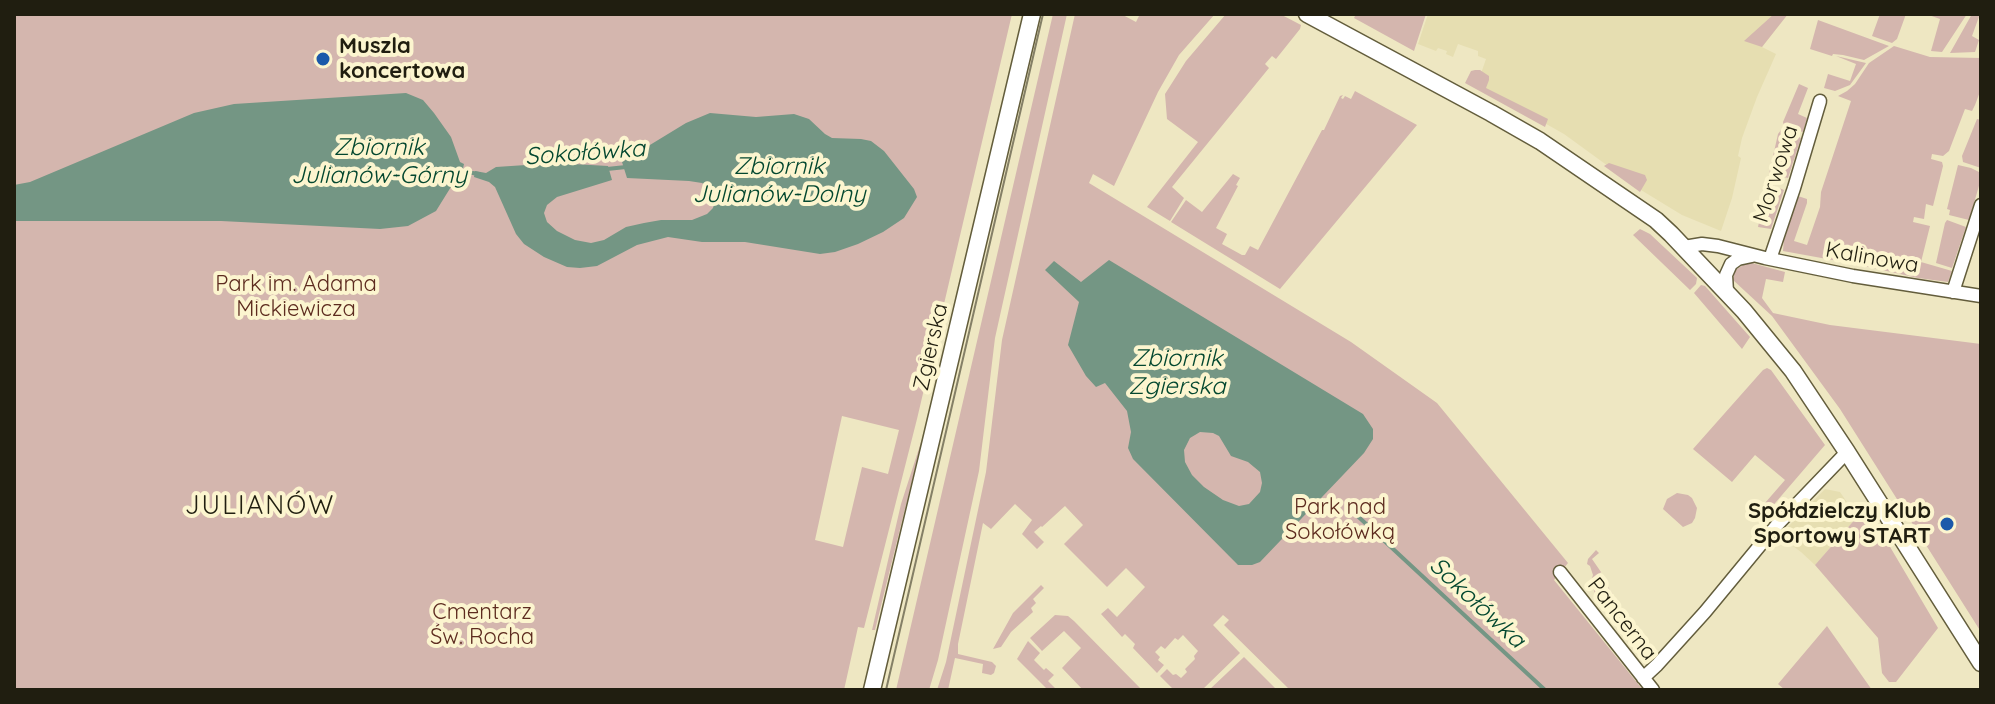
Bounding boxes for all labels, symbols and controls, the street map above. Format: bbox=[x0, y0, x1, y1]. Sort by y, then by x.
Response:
place label: Muszla koncertowa bbox=[339, 33, 465, 84]
marker: Muszla koncertowa bbox=[314, 50, 332, 68]
street label: Morwowa bbox=[1748, 122, 1804, 226]
water label: Zbiornik Julianów-Górny bbox=[291, 134, 467, 190]
water label: Sokołówka bbox=[524, 134, 646, 172]
water label: Zbiornik Julianów-Dolny bbox=[692, 153, 866, 209]
street label: Kalinowa bbox=[1823, 237, 1921, 279]
park label: Park im. Adama Mickiewicza bbox=[215, 271, 377, 322]
street label: Zgierska bbox=[908, 301, 954, 393]
water label: Zbiornik Zgierska bbox=[1129, 345, 1225, 401]
district label: JULIANÓW bbox=[185, 490, 335, 522]
park label: Park nad Sokołówką bbox=[1285, 494, 1395, 546]
place label: Spółdzielczy Klub Sportowy START bbox=[1748, 498, 1931, 550]
marker: Spółdzielczy Klub Sportowy START bbox=[1938, 515, 1956, 533]
water label: Sokołówka bbox=[1423, 551, 1531, 655]
street label: Pancerna bbox=[1582, 572, 1662, 666]
park label: Cmentarz Św. Rocha bbox=[430, 599, 534, 650]

